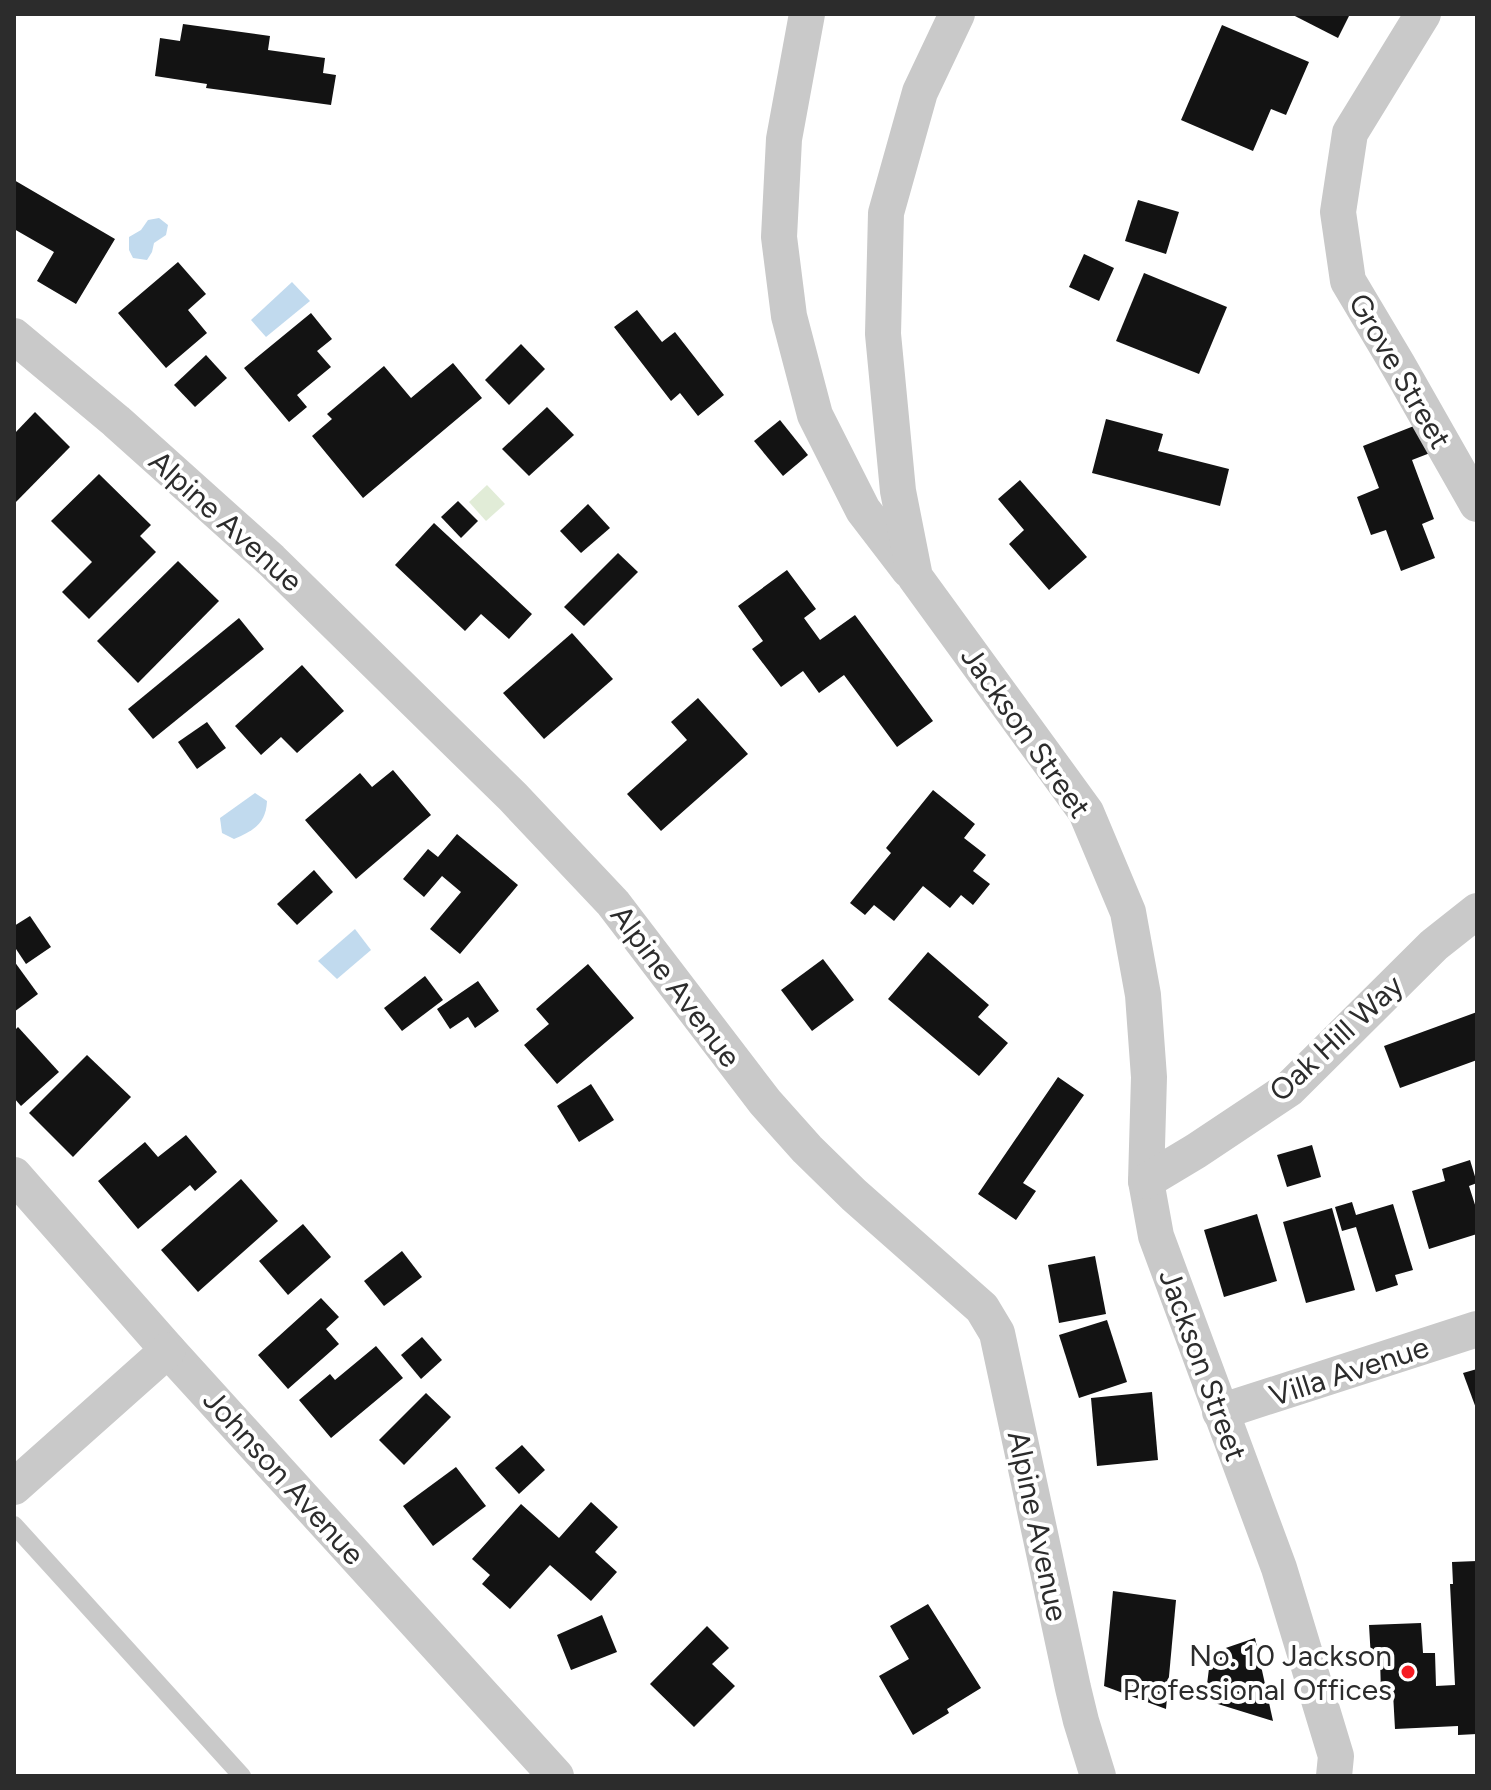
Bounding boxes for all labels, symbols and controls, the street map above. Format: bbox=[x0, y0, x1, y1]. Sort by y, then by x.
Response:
street label: Grove Street bbox=[1341, 287, 1459, 455]
street label: Alpine Avenue bbox=[142, 442, 310, 600]
street label: Jackson Street bbox=[953, 639, 1099, 825]
street label: Alpine Avenue bbox=[603, 898, 749, 1074]
street label: Oak Hill Way bbox=[1262, 967, 1411, 1109]
street label: Jackson Street bbox=[1151, 1264, 1255, 1466]
street label: Villa Avenue bbox=[1265, 1328, 1433, 1414]
street label: Johnson Avenue bbox=[196, 1382, 372, 1572]
street label: Alpine Avenue bbox=[1000, 1427, 1076, 1625]
place label: No. 10 Jackson Professional Offices bbox=[1123, 1637, 1392, 1708]
marker: No. 10 Jackson Professional Offices bbox=[1399, 1663, 1417, 1681]

